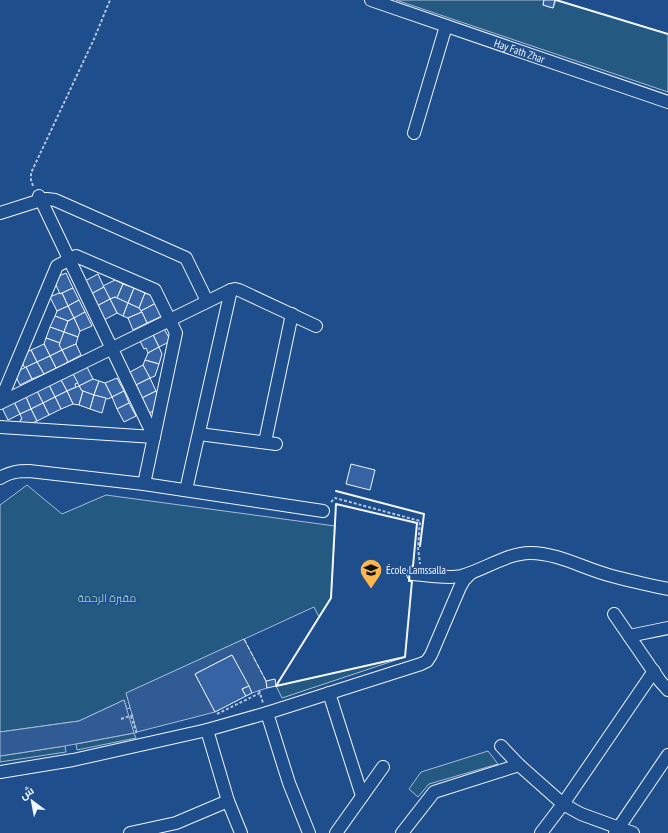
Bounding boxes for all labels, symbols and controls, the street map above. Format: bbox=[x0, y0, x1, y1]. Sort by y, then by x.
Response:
street label: Hay Fath Zhar bbox=[492, 36, 547, 66]
school or university icon: École Lamssalla bbox=[358, 557, 384, 590]
place label: École Lamssalla bbox=[386, 563, 446, 577]
park label: مقبرة الرحمة bbox=[78, 591, 136, 605]
north arrow bbox=[12, 781, 52, 821]
text: ش bbox=[17, 783, 36, 802]

